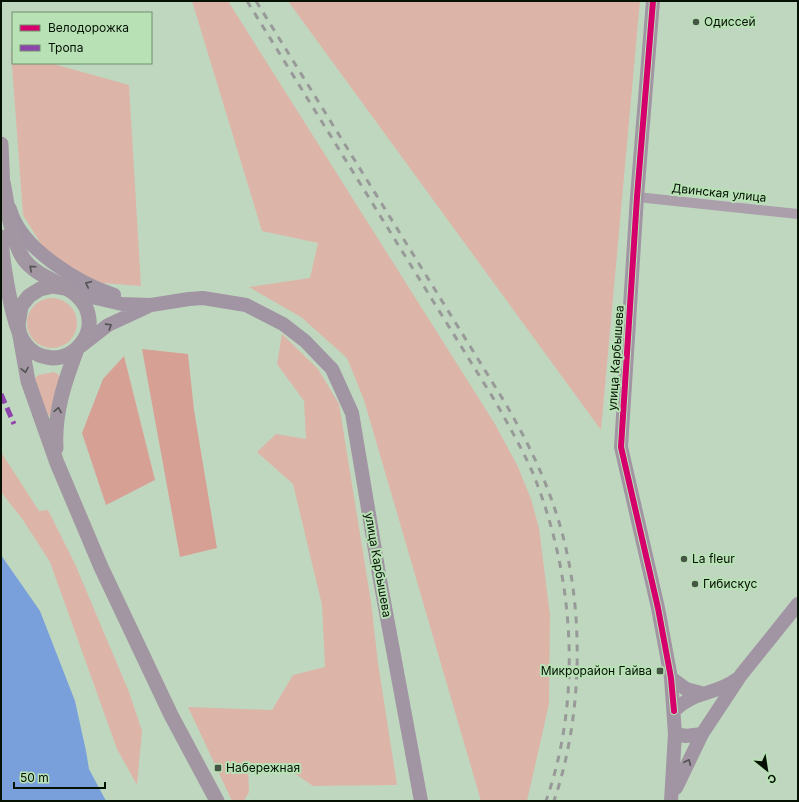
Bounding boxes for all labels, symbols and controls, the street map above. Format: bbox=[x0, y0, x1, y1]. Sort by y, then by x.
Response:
legend bbox=[12, 12, 152, 64]
place label: Одиссей bbox=[704, 14, 756, 29]
marker: Одиссей bbox=[691, 17, 701, 27]
text: Велодорожка bbox=[48, 20, 129, 35]
text: Тропа bbox=[48, 40, 83, 55]
street label: Двинская улица bbox=[671, 180, 767, 205]
one-way arrow bbox=[29, 265, 37, 273]
one-way arrow bbox=[84, 281, 92, 289]
street label: улица Карбышева bbox=[604, 305, 627, 411]
one-way arrow bbox=[105, 323, 112, 330]
one-way arrow bbox=[21, 367, 29, 373]
one-way arrow bbox=[53, 407, 61, 413]
street label: улица Карбышева bbox=[362, 511, 395, 618]
place label: La fleur bbox=[692, 551, 735, 566]
marker: La fleur bbox=[679, 554, 689, 564]
place label: Гибискус bbox=[703, 576, 757, 591]
marker: Гибискус bbox=[690, 579, 700, 589]
place label: Микрорайон Гайва bbox=[541, 663, 652, 678]
marker: Микрорайон Гайва bbox=[655, 666, 665, 676]
north arrow bbox=[747, 750, 787, 790]
one-way arrow bbox=[683, 759, 691, 766]
place label: Набережная bbox=[226, 760, 300, 775]
marker: Набережная bbox=[213, 763, 223, 773]
scale bar bbox=[14, 764, 105, 790]
text: 50 m bbox=[20, 770, 49, 785]
text: С bbox=[765, 771, 779, 787]

